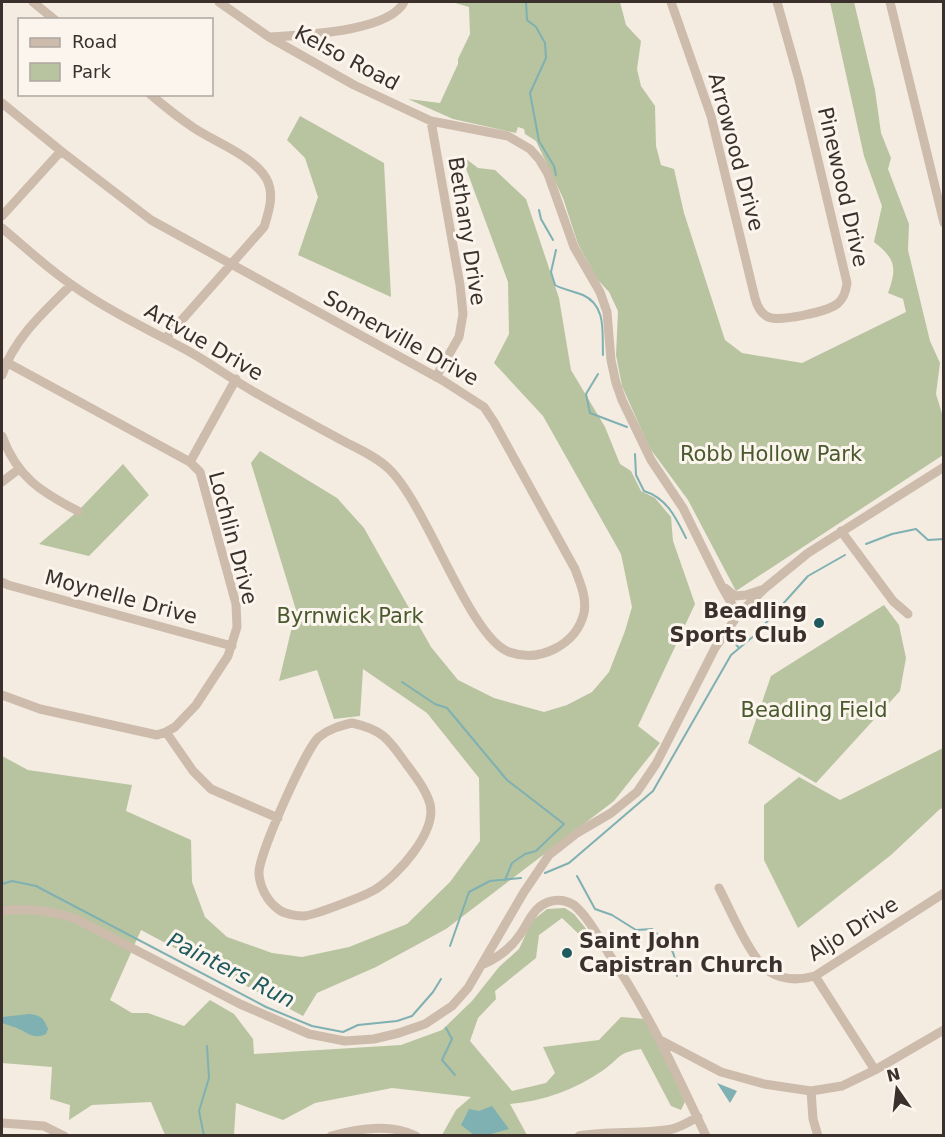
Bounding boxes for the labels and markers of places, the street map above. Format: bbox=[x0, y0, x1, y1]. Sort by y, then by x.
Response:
place label: Beadling Sports Club bbox=[670, 599, 807, 647]
marker: Beadling Sports Club bbox=[812, 616, 826, 630]
place label: Saint John Capistran Church bbox=[579, 929, 783, 977]
marker: Saint John Capistran Church bbox=[560, 946, 574, 960]

